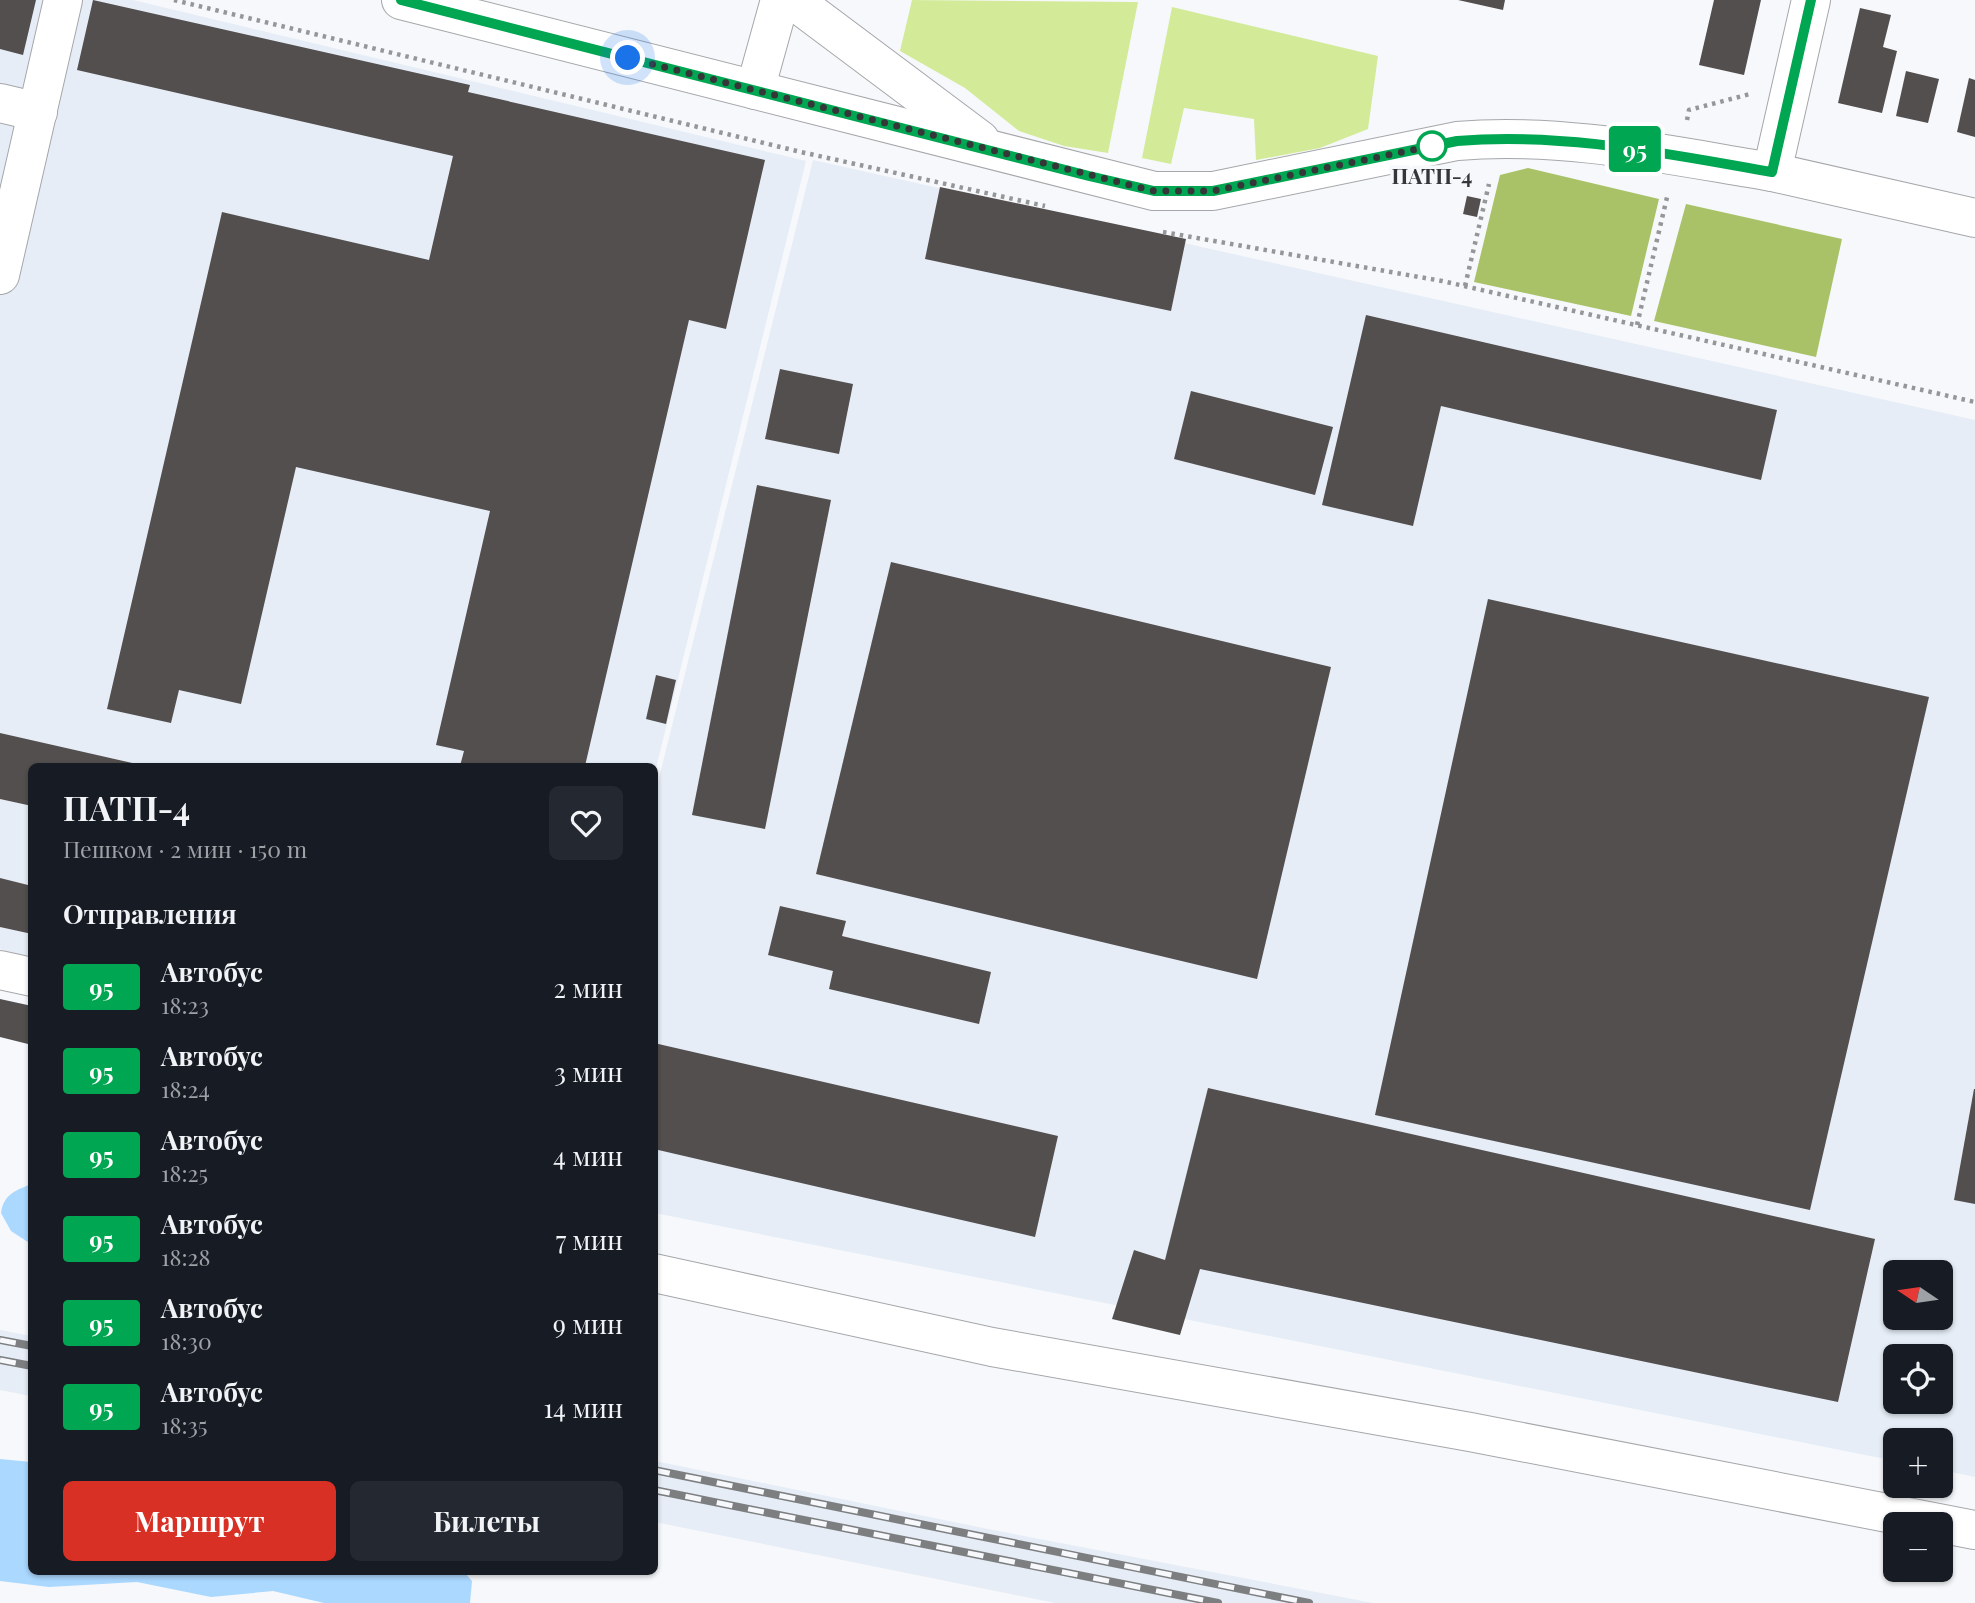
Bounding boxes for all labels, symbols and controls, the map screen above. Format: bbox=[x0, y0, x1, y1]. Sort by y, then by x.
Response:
your location bbox=[610, 40, 645, 75]
line badge: 95 bbox=[1604, 126, 1666, 172]
marker: ПАТП-4 bbox=[1417, 131, 1447, 161]
text: 95 bbox=[1623, 133, 1647, 165]
place label: ПАТП-4 bbox=[1392, 161, 1472, 189]
text: ПАТП-4 bbox=[63, 785, 190, 829]
button: heart bbox=[549, 786, 623, 860]
text: Пешком · 2 мин · 150 m bbox=[63, 833, 307, 864]
text: Отправления bbox=[63, 896, 237, 931]
text: Автобус bbox=[161, 954, 263, 989]
text: 2 мин bbox=[553, 970, 623, 1005]
text: 95 bbox=[89, 971, 114, 1003]
text: 18:23 bbox=[161, 989, 209, 1020]
text: Автобус bbox=[161, 1038, 263, 1073]
text: 3 мин bbox=[554, 1054, 623, 1089]
text: 95 bbox=[89, 1055, 114, 1087]
text: 18:24 bbox=[161, 1073, 210, 1104]
text: Автобус bbox=[161, 1122, 263, 1157]
text: 4 мин bbox=[553, 1138, 623, 1173]
text: 95 bbox=[89, 1139, 114, 1171]
text: 18:25 bbox=[161, 1157, 208, 1188]
text: Автобус bbox=[161, 1206, 263, 1241]
text: 7 мин bbox=[556, 1222, 623, 1257]
text: 95 bbox=[89, 1223, 114, 1255]
text: 18:28 bbox=[161, 1241, 211, 1272]
north arrow bbox=[1883, 1260, 1953, 1330]
map controls bbox=[1883, 1260, 1953, 1582]
text: Автобус bbox=[161, 1290, 263, 1325]
text: 9 мин bbox=[553, 1306, 623, 1341]
text: 95 bbox=[89, 1307, 114, 1339]
text: 18:30 bbox=[161, 1325, 212, 1356]
button: locate bbox=[1883, 1344, 1953, 1414]
text: Автобус bbox=[161, 1374, 263, 1409]
text: 14 мин bbox=[543, 1390, 623, 1425]
text: 95 bbox=[89, 1391, 114, 1423]
text: 18:35 bbox=[161, 1409, 208, 1440]
button: + bbox=[1883, 1428, 1953, 1498]
button: Маршрут bbox=[63, 1481, 336, 1561]
button: Билеты bbox=[350, 1481, 623, 1561]
button: − bbox=[1883, 1512, 1953, 1582]

